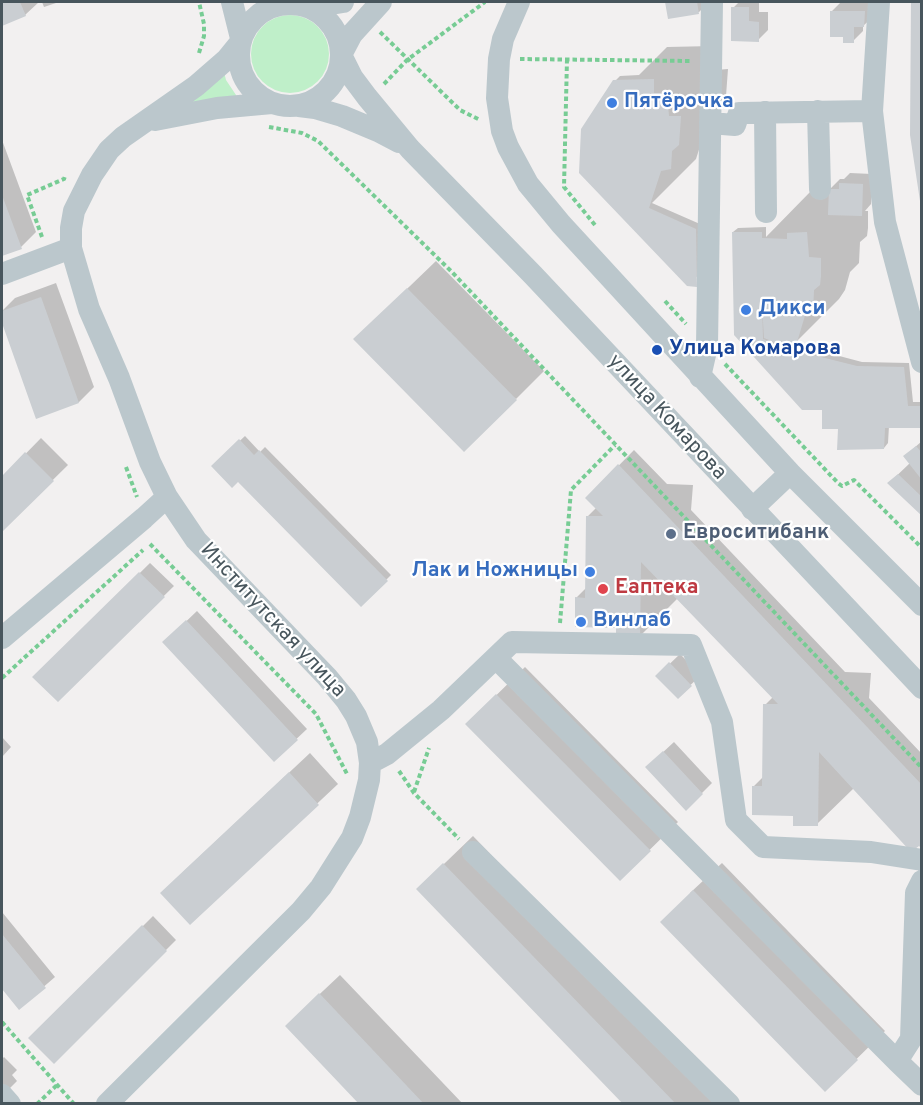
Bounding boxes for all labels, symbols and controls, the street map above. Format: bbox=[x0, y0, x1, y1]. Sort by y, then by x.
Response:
place label: Пятёрочка bbox=[624, 90, 734, 116]
marker: Пятёрочка bbox=[605, 96, 619, 110]
place label: Дикси bbox=[758, 297, 825, 323]
marker: Дикси bbox=[739, 303, 753, 317]
place label: Улица Комарова bbox=[669, 337, 841, 363]
marker: Улица Комарова bbox=[650, 343, 664, 357]
street label: улица Комарова bbox=[601, 350, 731, 486]
place label: Евроситибанк bbox=[683, 521, 829, 547]
marker: Евроситибанк bbox=[664, 527, 678, 541]
street label: Институтская улица bbox=[194, 539, 350, 703]
place label: Лак и Ножницы bbox=[411, 559, 578, 585]
marker: Лак и Ножницы bbox=[583, 565, 597, 579]
place label: Еаптека bbox=[615, 576, 698, 602]
marker: Еаптека bbox=[596, 582, 610, 596]
place label: Винлаб bbox=[593, 609, 671, 635]
marker: Винлаб bbox=[574, 615, 588, 629]

